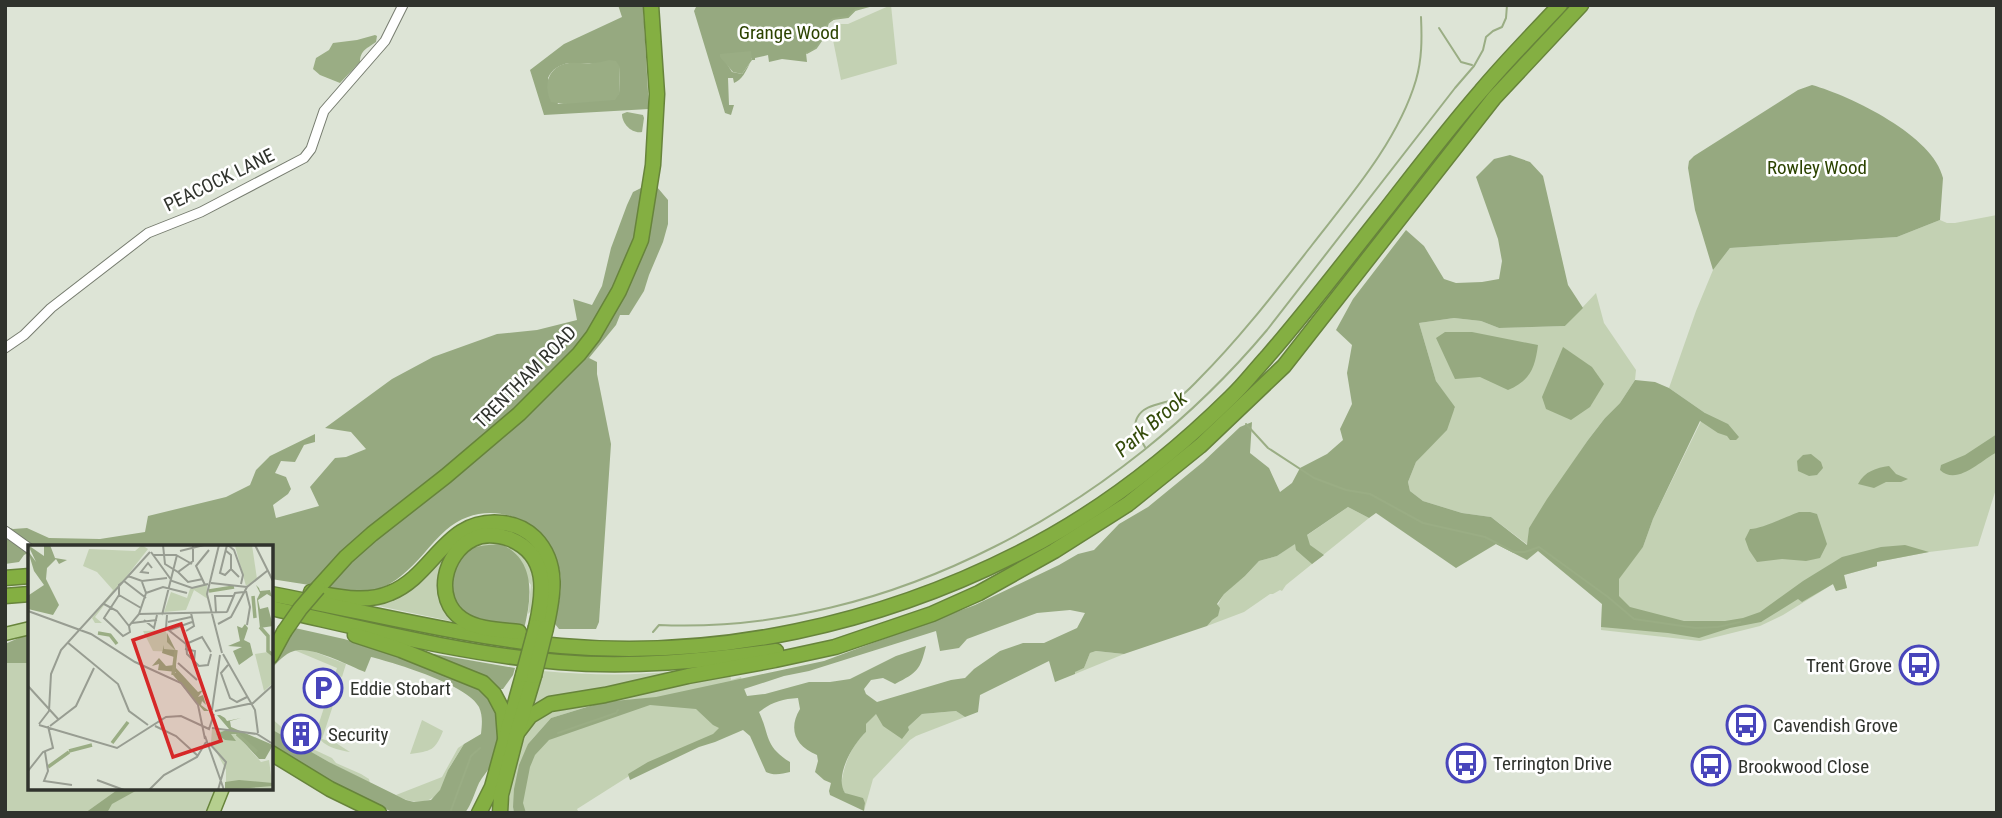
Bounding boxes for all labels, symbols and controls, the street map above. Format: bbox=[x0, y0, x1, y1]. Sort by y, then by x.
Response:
park label: Grange Wood bbox=[739, 21, 839, 44]
street label: PEACOCK LANE bbox=[160, 143, 278, 217]
park label: Rowley Wood bbox=[1767, 156, 1867, 179]
street label: TRENTHAM ROAD bbox=[469, 321, 581, 433]
water label: Park Brook bbox=[1110, 386, 1193, 462]
inset map bbox=[28, 545, 273, 790]
bus stop icon: Trent Grove bbox=[1898, 644, 1940, 686]
place label: Trent Grove bbox=[1806, 654, 1892, 677]
parking icon: Eddie Stobart bbox=[302, 667, 344, 709]
place label: Eddie Stobart bbox=[350, 677, 451, 700]
bus stop icon: Cavendish Grove bbox=[1725, 704, 1767, 746]
building icon: Security bbox=[280, 713, 322, 755]
place label: Cavendish Grove bbox=[1773, 714, 1898, 737]
place label: Security bbox=[328, 723, 388, 746]
bus stop icon: Terrington Drive bbox=[1445, 742, 1487, 784]
bus stop icon: Brookwood Close bbox=[1690, 745, 1732, 787]
place label: Terrington Drive bbox=[1493, 752, 1612, 775]
place label: Brookwood Close bbox=[1738, 755, 1869, 778]

